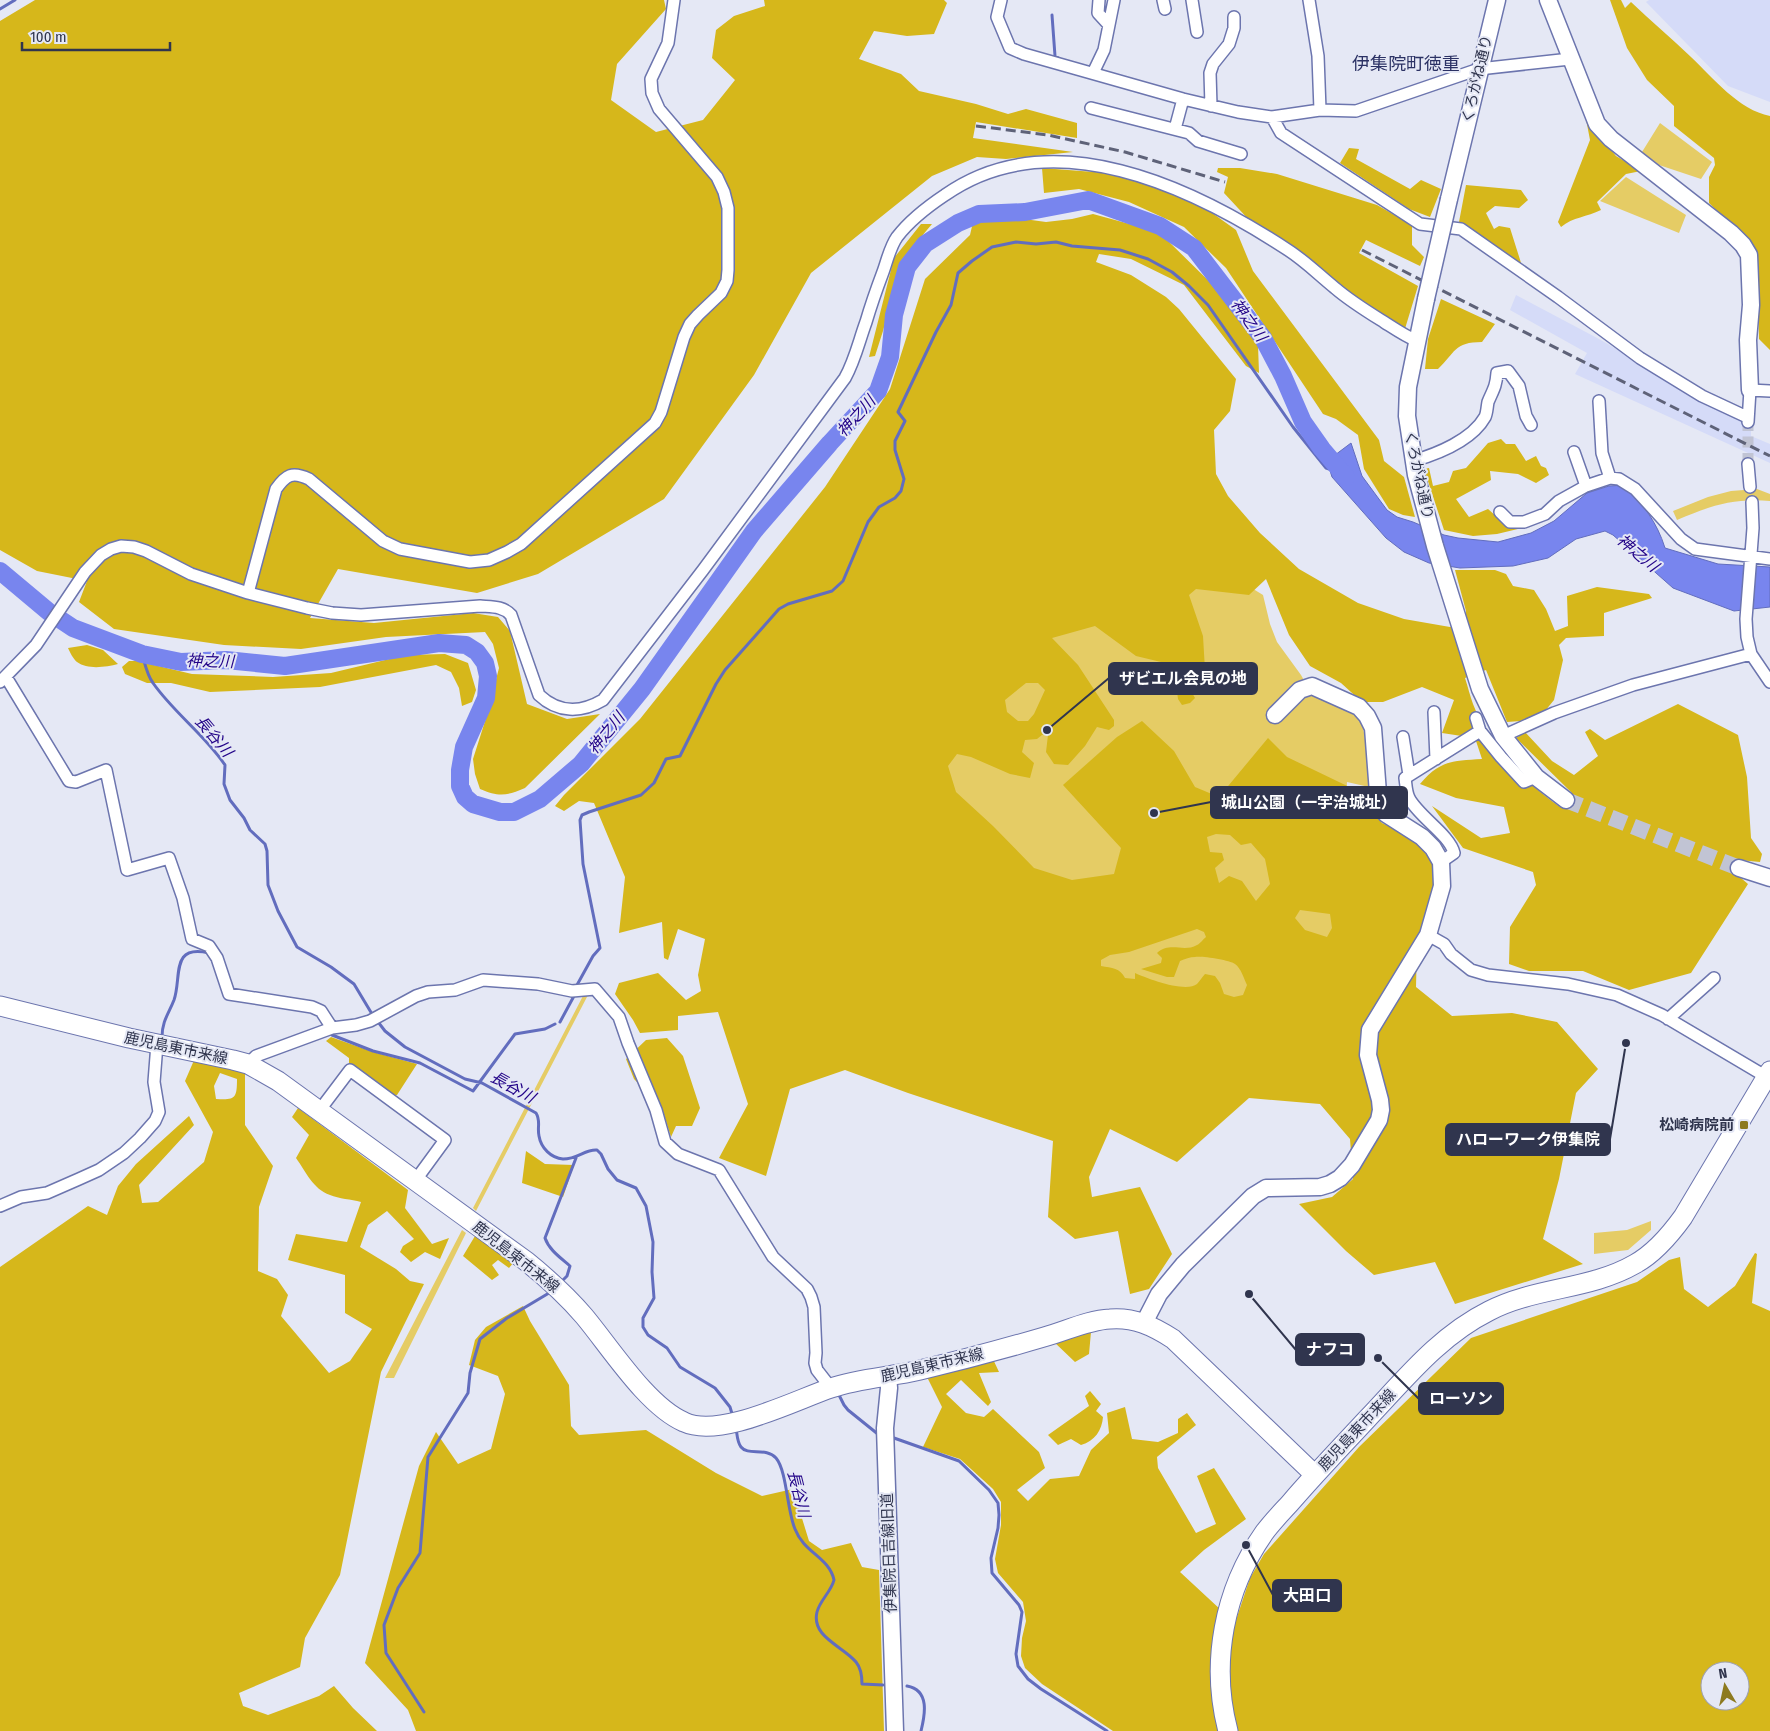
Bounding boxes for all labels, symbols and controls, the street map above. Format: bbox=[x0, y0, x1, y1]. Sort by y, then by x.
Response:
scale bar bbox=[22, 20, 170, 52]
text: 100 m bbox=[30, 28, 67, 46]
street label: くろがね通り bbox=[1458, 33, 1496, 125]
district label: 伊集院町徳重 bbox=[1352, 53, 1460, 75]
water label: 神之川 bbox=[1227, 295, 1272, 347]
water label: 神之川 bbox=[833, 390, 880, 440]
street label: くろがね通り bbox=[1401, 429, 1437, 521]
water label: 神之川 bbox=[1614, 530, 1664, 577]
water label: 神之川 bbox=[186, 651, 236, 671]
callout: ザビエル会見の地 bbox=[1109, 663, 1257, 694]
text: ザビエル会見の地 bbox=[1119, 669, 1247, 688]
water label: 神之川 bbox=[584, 707, 630, 758]
water label: 長谷川 bbox=[191, 712, 238, 762]
callout: 城山公園（一宇治城址） bbox=[1211, 787, 1407, 818]
text: 城山公園（一宇治城址） bbox=[1221, 793, 1397, 812]
street label: 鹿児島東市来線 bbox=[123, 1028, 229, 1068]
water label: 長谷川 bbox=[487, 1067, 540, 1108]
place label: 松崎病院前 bbox=[1659, 1116, 1734, 1134]
marker: 松崎病院前 bbox=[1738, 1119, 1750, 1131]
callout: ハローワーク伊集院 bbox=[1446, 1124, 1610, 1155]
text: ハローワーク伊集院 bbox=[1456, 1130, 1600, 1149]
street label: 鹿児島東市来線 bbox=[469, 1218, 563, 1296]
callout: ナフコ bbox=[1296, 1334, 1364, 1365]
text: ナフコ bbox=[1306, 1340, 1354, 1359]
street label: 鹿児島東市来線 bbox=[879, 1344, 985, 1386]
callout: ローソン bbox=[1419, 1383, 1503, 1414]
street label: 鹿児島東市来線 bbox=[1315, 1385, 1399, 1475]
text: ローソン bbox=[1429, 1389, 1493, 1408]
water label: 長谷川 bbox=[784, 1468, 815, 1522]
street label: 伊集院日吉線旧道 bbox=[878, 1493, 900, 1613]
callout: 大田口 bbox=[1273, 1580, 1341, 1611]
text: 大田口 bbox=[1283, 1586, 1331, 1605]
north arrow bbox=[1700, 1661, 1750, 1711]
text: N bbox=[1718, 1665, 1729, 1683]

